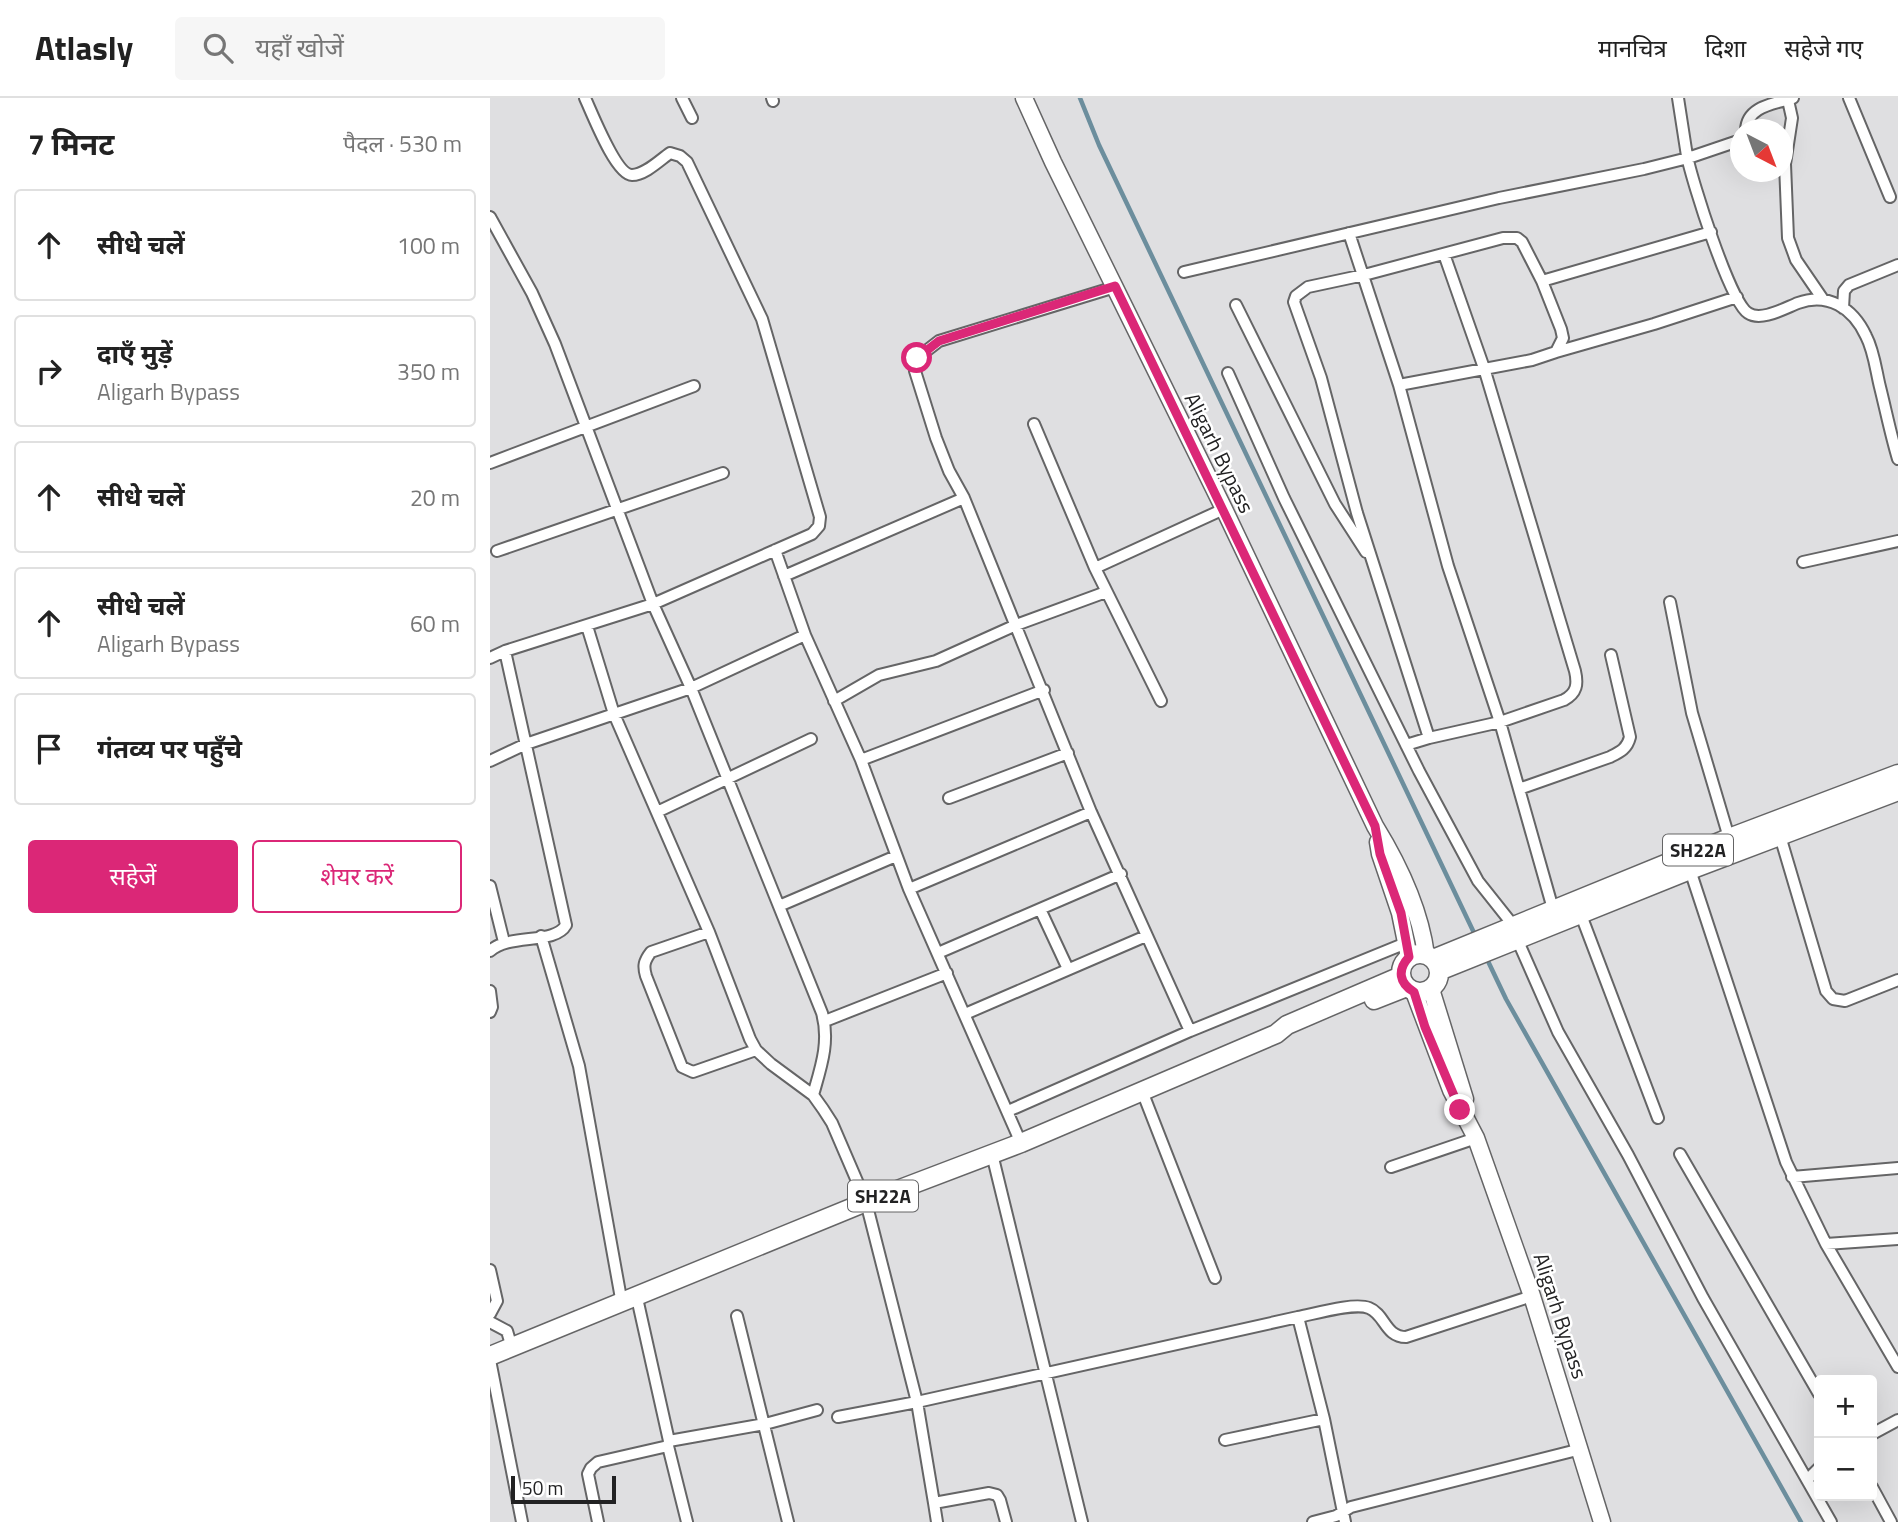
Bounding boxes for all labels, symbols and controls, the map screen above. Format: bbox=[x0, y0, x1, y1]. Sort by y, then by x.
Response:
search box bbox=[175, 17, 665, 80]
text: Atlasly bbox=[35, 23, 133, 73]
text: यहाँ खोजें bbox=[255, 28, 344, 67]
icon: search bbox=[199, 29, 237, 67]
text: मानचित्र bbox=[1598, 30, 1667, 66]
text: दिशा bbox=[1705, 30, 1746, 66]
text: सहेजे गए bbox=[1784, 30, 1863, 66]
north arrow bbox=[1730, 119, 1793, 182]
text: 7 मिनट bbox=[28, 121, 114, 167]
text: पैदल · 530 m bbox=[343, 126, 462, 161]
text: सीधे चलें bbox=[97, 225, 185, 264]
icon: ahead bbox=[30, 226, 68, 264]
text: 100 m bbox=[397, 228, 460, 263]
text: दाएँ मुड़ें bbox=[97, 334, 173, 373]
route start bbox=[901, 342, 932, 373]
icon: right bbox=[30, 352, 68, 390]
text: 350 m bbox=[397, 354, 460, 389]
text: Aligarh Bypass bbox=[97, 374, 240, 409]
street label: Aligarh Bypass bbox=[1177, 387, 1263, 518]
text: सीधे चलें bbox=[97, 477, 185, 516]
icon: ahead bbox=[30, 478, 68, 516]
text: 20 m bbox=[410, 480, 460, 515]
text: सीधे चलें bbox=[97, 586, 185, 625]
icon: ahead bbox=[30, 604, 68, 642]
text: 60 m bbox=[410, 606, 460, 641]
text: Aligarh Bypass bbox=[97, 626, 240, 661]
text: गंतव्य पर पहुँचे bbox=[97, 729, 242, 768]
icon: arrive bbox=[30, 730, 68, 768]
road number: SH22A bbox=[1663, 834, 1733, 866]
button: सहेजें bbox=[28, 840, 238, 913]
button: शेयर करें bbox=[252, 840, 462, 913]
route end bbox=[1444, 1094, 1475, 1125]
road number: SH22A bbox=[848, 1180, 918, 1212]
street label: Aligarh Bypass bbox=[1526, 1249, 1596, 1383]
map controls bbox=[1814, 1375, 1877, 1501]
button: + bbox=[1814, 1375, 1877, 1438]
button: − bbox=[1814, 1438, 1877, 1501]
scale bar bbox=[511, 1473, 616, 1505]
text: 50 m bbox=[522, 1473, 563, 1502]

